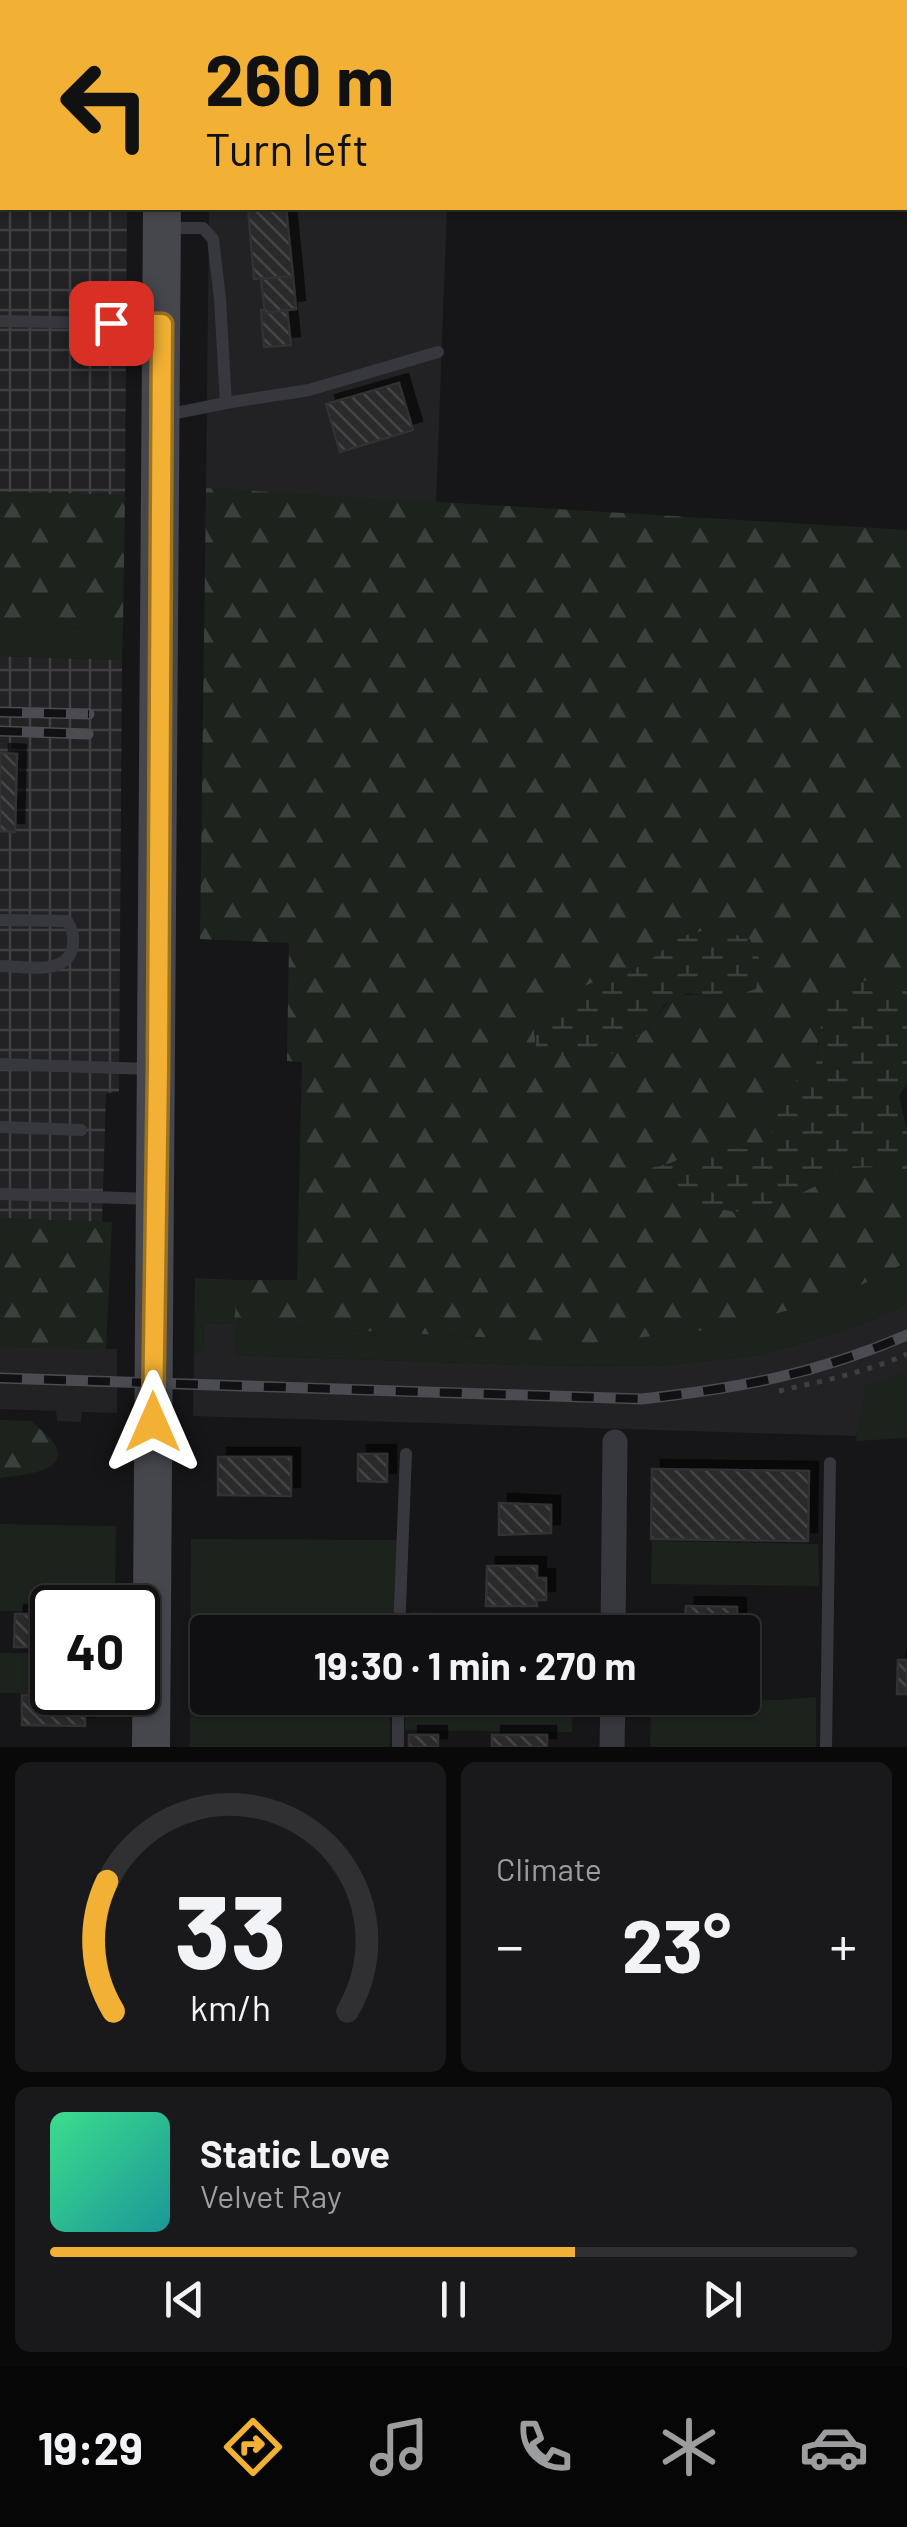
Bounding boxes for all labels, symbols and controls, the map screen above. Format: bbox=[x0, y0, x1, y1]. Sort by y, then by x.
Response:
text: 260 m bbox=[205, 36, 394, 120]
icon: left bbox=[40, 40, 170, 170]
text: Turn left bbox=[205, 121, 369, 175]
pin bbox=[69, 281, 154, 366]
icon: arrive bbox=[84, 296, 139, 351]
position arrow bbox=[101, 1370, 205, 1474]
speed limit sign: 40 bbox=[30, 1585, 160, 1715]
text: 19:30 · 1 min · 270 m bbox=[314, 1642, 636, 1688]
text: Climate bbox=[496, 1849, 602, 1887]
text: 33 bbox=[174, 1865, 287, 1990]
text: 23° bbox=[622, 1898, 731, 1988]
text: − bbox=[496, 1911, 524, 1977]
text: + bbox=[829, 1911, 857, 1977]
text: km/h bbox=[190, 1985, 271, 2028]
text: Static Love bbox=[200, 2130, 390, 2176]
text: Velvet Ray bbox=[200, 2176, 342, 2214]
icon: previous bbox=[157, 2272, 212, 2327]
icon: pause bbox=[426, 2272, 481, 2327]
icon: next bbox=[695, 2272, 750, 2327]
icon: directions bbox=[218, 2412, 288, 2482]
icon: music bbox=[364, 2412, 434, 2482]
icon: phone bbox=[509, 2412, 579, 2482]
icon: climate bbox=[654, 2412, 724, 2482]
icon: car bbox=[799, 2412, 869, 2482]
text: 19:29 bbox=[38, 2420, 143, 2474]

